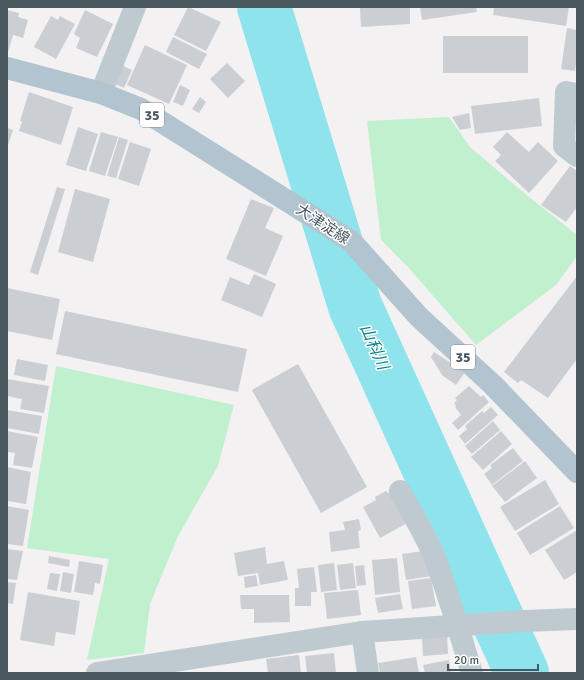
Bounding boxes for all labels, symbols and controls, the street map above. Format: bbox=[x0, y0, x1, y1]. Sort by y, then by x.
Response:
road number: 35 bbox=[140, 103, 164, 127]
street label: 大津淀線 bbox=[293, 200, 353, 248]
water label: 山科川 bbox=[355, 321, 394, 375]
road number: 35 bbox=[451, 345, 475, 369]
scale bar bbox=[448, 646, 538, 672]
text: 20 m bbox=[454, 653, 479, 668]

